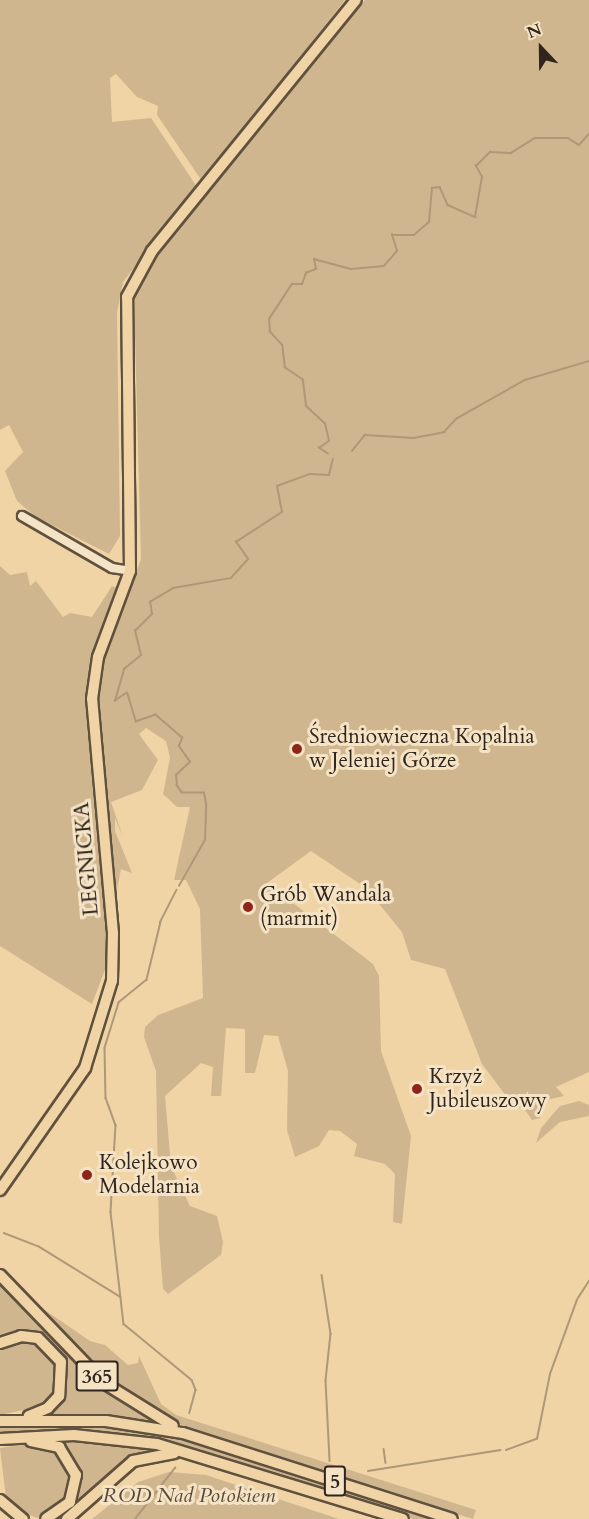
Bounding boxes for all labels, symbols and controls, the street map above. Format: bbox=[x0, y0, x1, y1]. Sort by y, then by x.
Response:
north arrow bbox=[511, 18, 571, 78]
text: N bbox=[524, 19, 545, 44]
place label: Średniowieczna Kopalnia w Jeleniej Górze bbox=[309, 724, 534, 774]
marker: Średniowieczna Kopalnia w Jeleniej Górze bbox=[290, 742, 304, 756]
street label: LEGNICKA bbox=[69, 801, 105, 917]
place label: Grób Wandala (marmit) bbox=[260, 882, 391, 932]
marker: Grób Wandala (marmit) bbox=[241, 900, 255, 914]
place label: Krzyż Jubileuszowy bbox=[429, 1064, 547, 1114]
marker: Krzyż Jubileuszowy bbox=[410, 1082, 424, 1096]
place label: Kolejkowo Modelarnia bbox=[99, 1150, 200, 1200]
marker: Kolejkowo Modelarnia bbox=[80, 1168, 94, 1182]
road number: 365 bbox=[74, 1359, 120, 1393]
road number: 5 bbox=[323, 1464, 347, 1498]
park label: ROD Nad Potokiem bbox=[102, 1483, 276, 1509]

